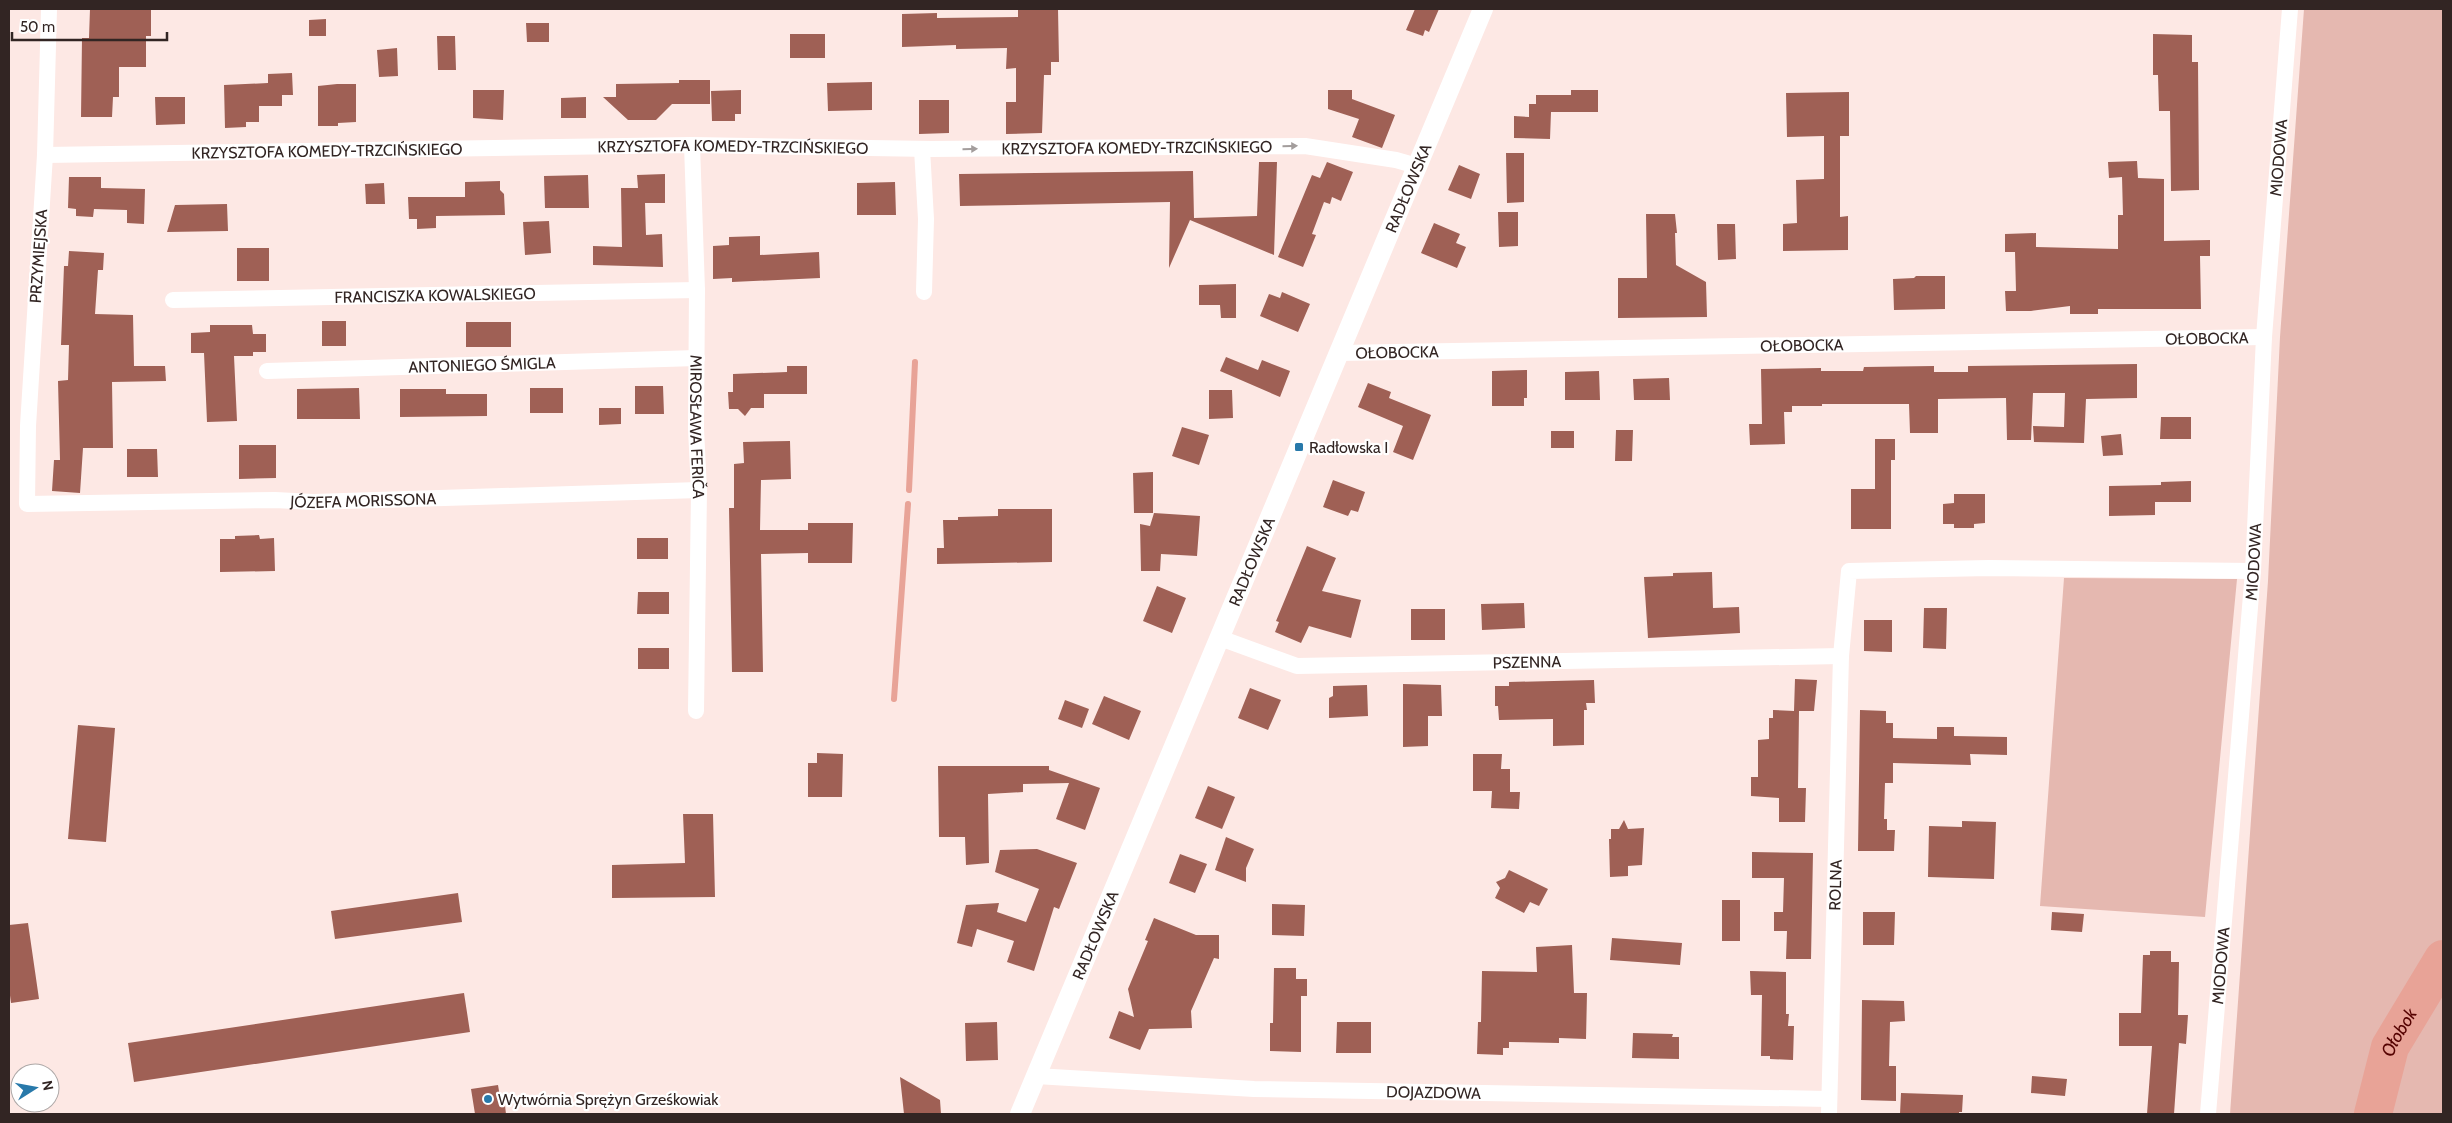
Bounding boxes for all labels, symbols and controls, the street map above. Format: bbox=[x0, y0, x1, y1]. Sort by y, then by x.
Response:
scale bar bbox=[12, 10, 168, 42]
text: 50 m bbox=[20, 18, 55, 36]
street label: MIODOWA bbox=[2266, 118, 2291, 197]
street label: KRZYSZTOFA KOMEDY-TRZCIŃSKIEGO bbox=[597, 136, 869, 158]
street label: KRZYSZTOFA KOMEDY-TRZCIŃSKIEGO bbox=[1001, 137, 1272, 158]
street label: KRZYSZTOFA KOMEDY-TRZCIŃSKIEGO bbox=[191, 140, 463, 163]
street label: RADŁOWSKA bbox=[1381, 141, 1436, 236]
one-way arrow bbox=[1283, 142, 1299, 150]
one-way arrow bbox=[963, 145, 979, 153]
street label: PRZYMIEJSKA bbox=[26, 208, 51, 304]
street label: FRANCISZKA KOWALSKIEGO bbox=[334, 284, 536, 307]
street label: OŁOBOCKA bbox=[2165, 328, 2249, 349]
street label: OŁOBOCKA bbox=[1760, 335, 1844, 356]
street label: OŁOBOCKA bbox=[1355, 342, 1439, 363]
street label: ANTONIEGO ŚMIGLA bbox=[408, 353, 556, 377]
street label: MIROSŁAWA FERIČA bbox=[686, 355, 708, 499]
place label: Radłowska I bbox=[1309, 438, 1388, 457]
marker: Radłowska I bbox=[1293, 441, 1305, 453]
street label: JÓZEFA MORISSONA bbox=[289, 489, 437, 512]
street label: RADŁOWSKA bbox=[1225, 514, 1279, 609]
street label: MIODOWA bbox=[2242, 523, 2265, 601]
street label: PSZENNA bbox=[1493, 652, 1562, 672]
street label: ROLNA bbox=[1825, 859, 1846, 911]
street label: RADŁOWSKA bbox=[1068, 888, 1123, 983]
street label: MIODOWA bbox=[2208, 926, 2233, 1005]
water label: Ołobok bbox=[2377, 1003, 2422, 1059]
north arrow bbox=[10, 1063, 60, 1113]
text: N bbox=[38, 1079, 58, 1092]
street label: DOJAZDOWA bbox=[1386, 1082, 1481, 1103]
place label: Wytwórnia Sprężyn Grześkowiak bbox=[498, 1090, 719, 1109]
marker: Wytwórnia Sprężyn Grześkowiak bbox=[482, 1093, 494, 1105]

